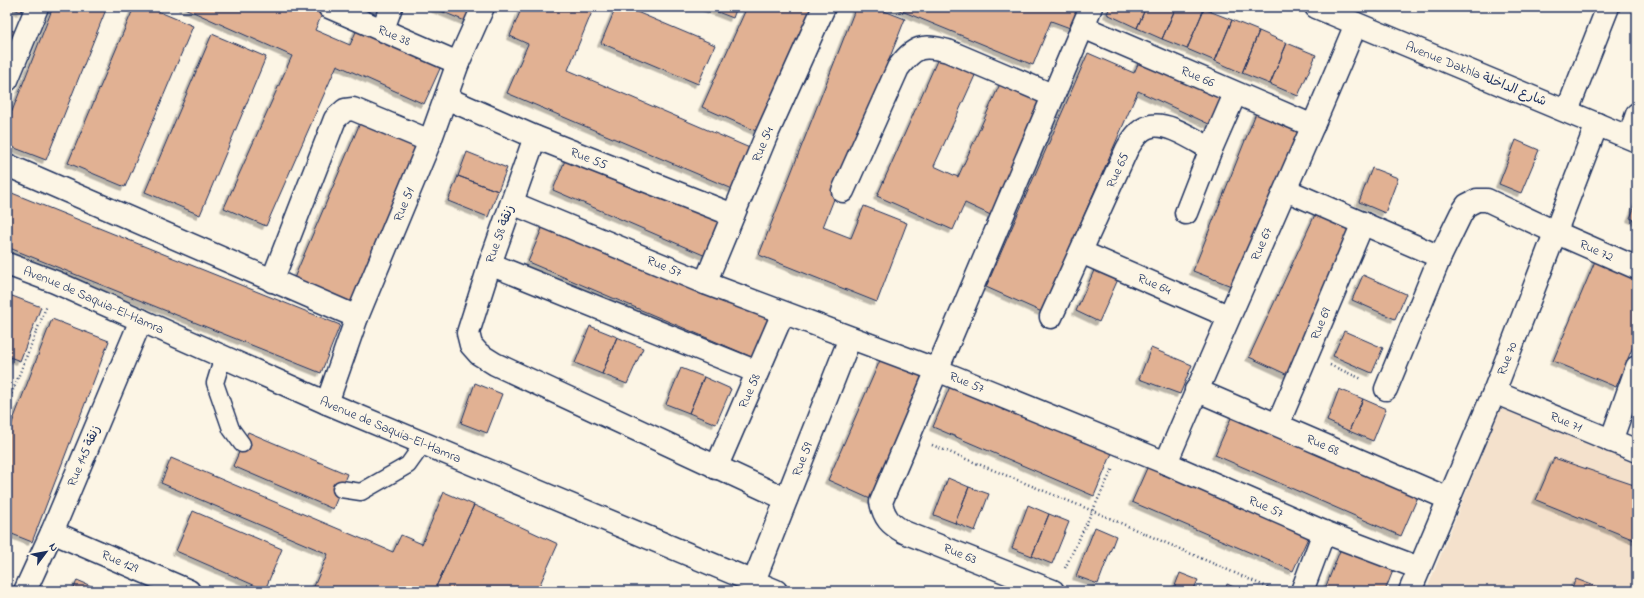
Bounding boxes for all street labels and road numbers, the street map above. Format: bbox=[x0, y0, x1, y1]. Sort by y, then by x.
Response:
street label: Rue 38 bbox=[375, 20, 414, 51]
street label: Avenue Dakhla شارع الداخلة bbox=[1402, 37, 1550, 111]
street label: Rue 66 bbox=[1178, 61, 1218, 92]
street label: Rue 54 bbox=[747, 123, 779, 165]
street label: Rue 55 bbox=[567, 142, 611, 174]
street label: Rue 65 bbox=[1101, 149, 1134, 191]
street label: Rue 51 bbox=[388, 184, 419, 224]
street label: Rue 58 زنقة bbox=[481, 202, 519, 266]
street label: Rue 67 bbox=[1246, 224, 1277, 264]
street label: Rue 72 bbox=[1576, 234, 1617, 266]
street label: Rue 57 bbox=[644, 250, 686, 282]
street label: Avenue de Saquia-El-Hamra bbox=[21, 261, 167, 339]
street label: Rue 64 bbox=[1135, 268, 1175, 300]
street label: Rue 69 bbox=[1305, 304, 1336, 343]
street label: Rue 70 bbox=[1492, 338, 1522, 378]
street label: Rue 57 bbox=[946, 366, 988, 398]
street label: Rue 58 bbox=[733, 370, 765, 411]
street label: Avenue de Saquia-El-Hamra bbox=[317, 392, 464, 468]
street label: Rue 71 bbox=[1547, 407, 1585, 437]
street label: Rue 145 زنقة bbox=[63, 422, 105, 490]
street label: Rue 68 bbox=[1303, 429, 1342, 460]
street label: Rue 59 bbox=[787, 439, 817, 479]
street label: Rue 57 bbox=[1245, 491, 1287, 523]
street label: Rue 63 bbox=[940, 539, 980, 569]
street label: Rue 129 bbox=[99, 545, 141, 578]

